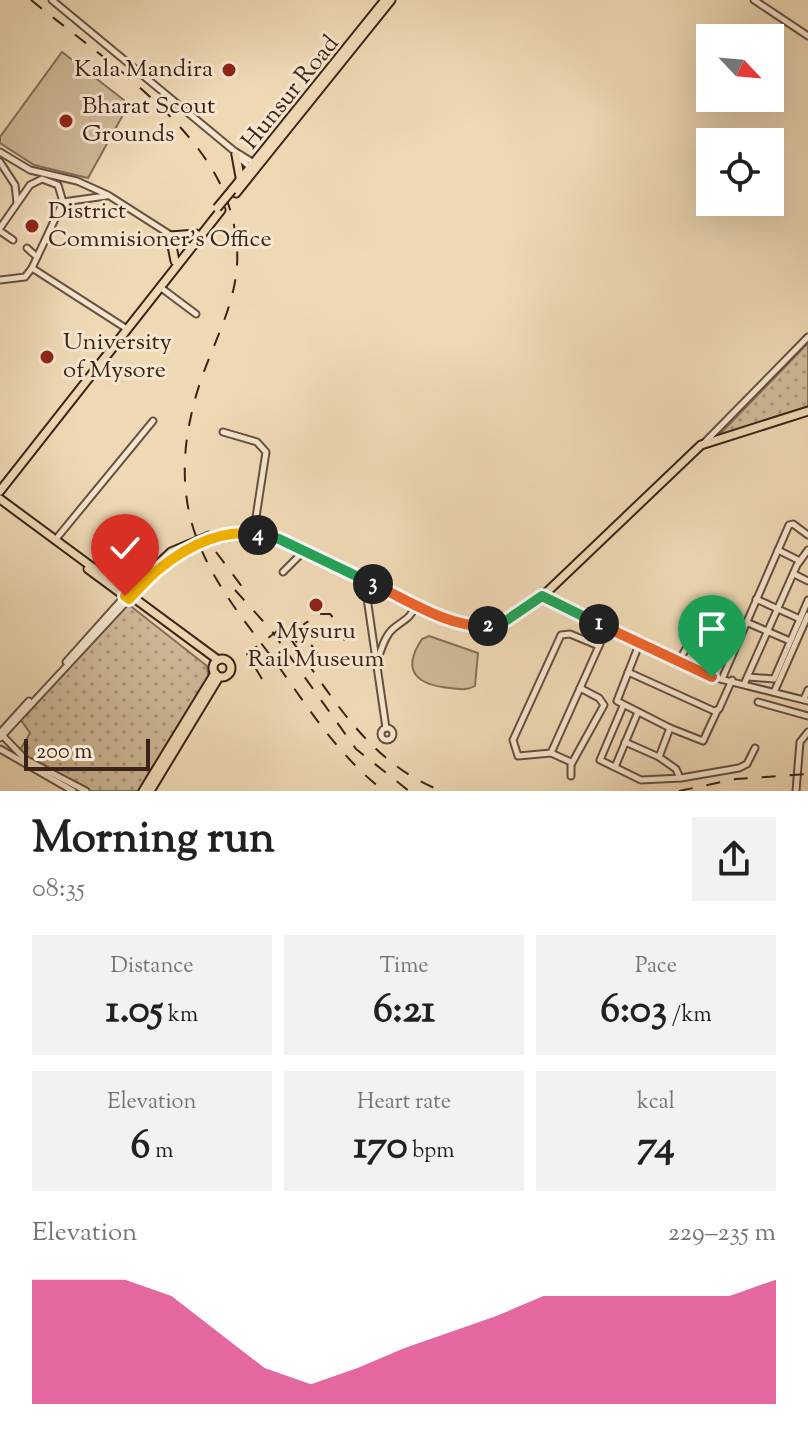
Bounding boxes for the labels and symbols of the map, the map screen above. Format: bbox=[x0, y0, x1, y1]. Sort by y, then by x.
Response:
north arrow bbox=[696, 24, 784, 112]
street label: Hunsur Road bbox=[234, 28, 348, 157]
place label: Kala Mandira bbox=[74, 53, 213, 87]
marker: Kala Mandira bbox=[220, 61, 238, 79]
place label: Bharat Scout Grounds bbox=[82, 90, 215, 152]
marker: Bharat Scout Grounds bbox=[57, 112, 75, 130]
place label: District Commisioner's Office bbox=[48, 195, 272, 257]
marker: District Commisioner's Office bbox=[23, 217, 41, 235]
place label: University of Mysore bbox=[63, 326, 172, 388]
marker: University of Mysore bbox=[38, 348, 56, 366]
pin bbox=[91, 514, 159, 596]
pin: 4 bbox=[238, 515, 278, 555]
pin: 3 bbox=[353, 564, 393, 604]
pin bbox=[678, 595, 746, 677]
marker: Mysuru Rail Museum bbox=[307, 596, 325, 614]
pin: 1 bbox=[579, 604, 619, 644]
pin: 2 bbox=[468, 606, 508, 646]
place label: Mysuru Rail Museum bbox=[248, 615, 385, 677]
scale bar bbox=[24, 735, 150, 771]

